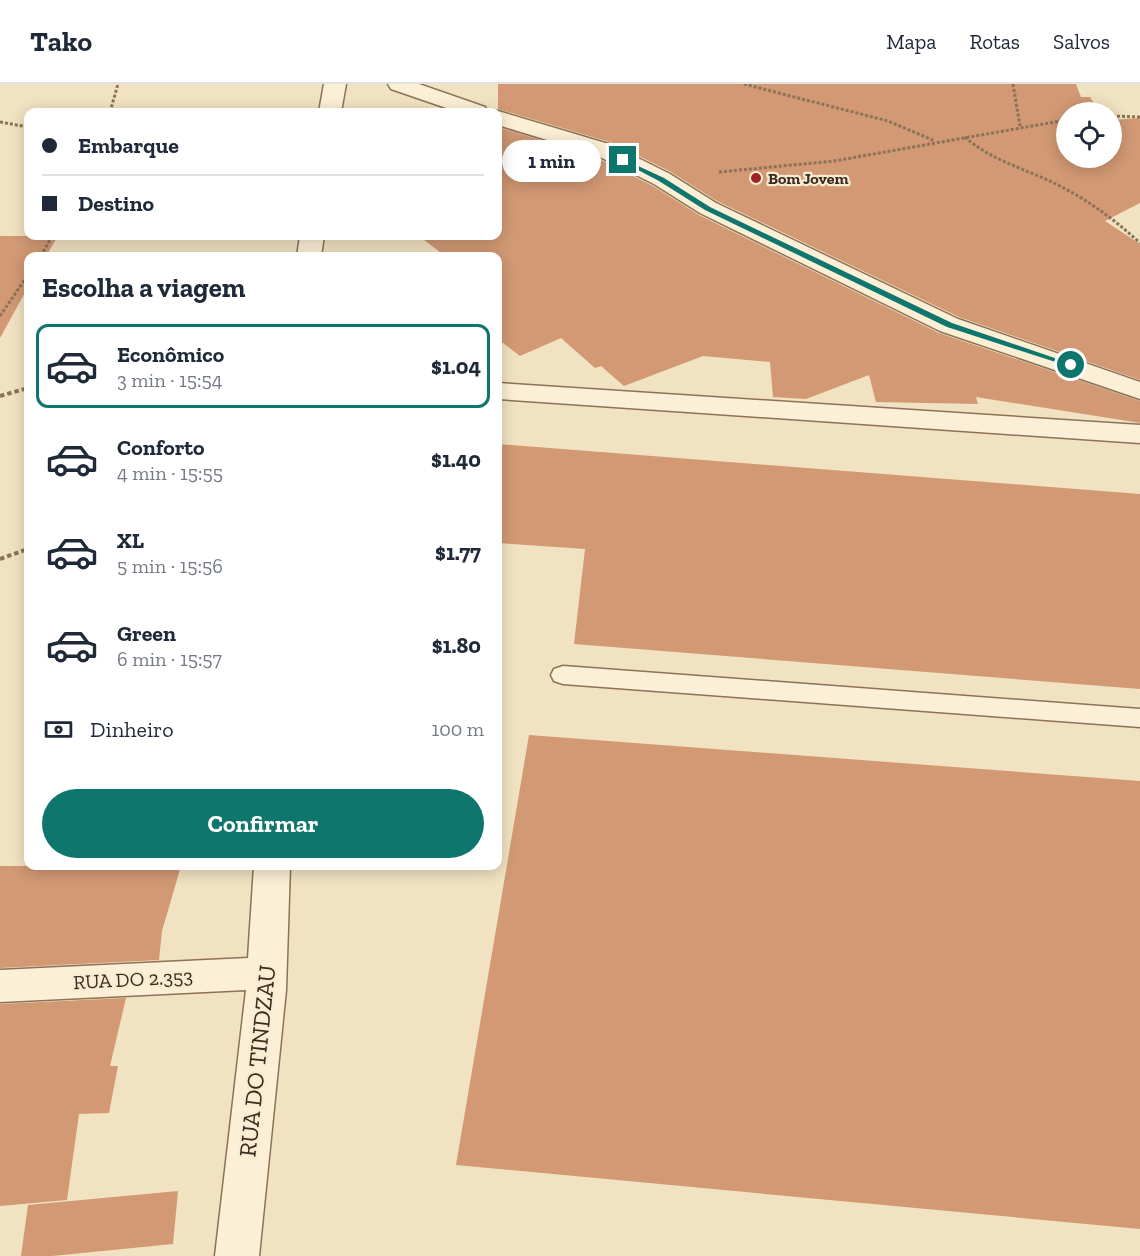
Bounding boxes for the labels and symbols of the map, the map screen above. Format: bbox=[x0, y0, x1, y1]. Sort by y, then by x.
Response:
callout: 1 min bbox=[503, 139, 602, 181]
route end bbox=[609, 146, 636, 173]
place label: Bom Jovem bbox=[768, 169, 848, 188]
marker: Bom Jovem bbox=[749, 171, 763, 185]
route start bbox=[1057, 351, 1084, 378]
street label: RUA DO 2.353 bbox=[72, 964, 194, 994]
street label: RUA DO TINDZAU bbox=[232, 964, 282, 1158]

